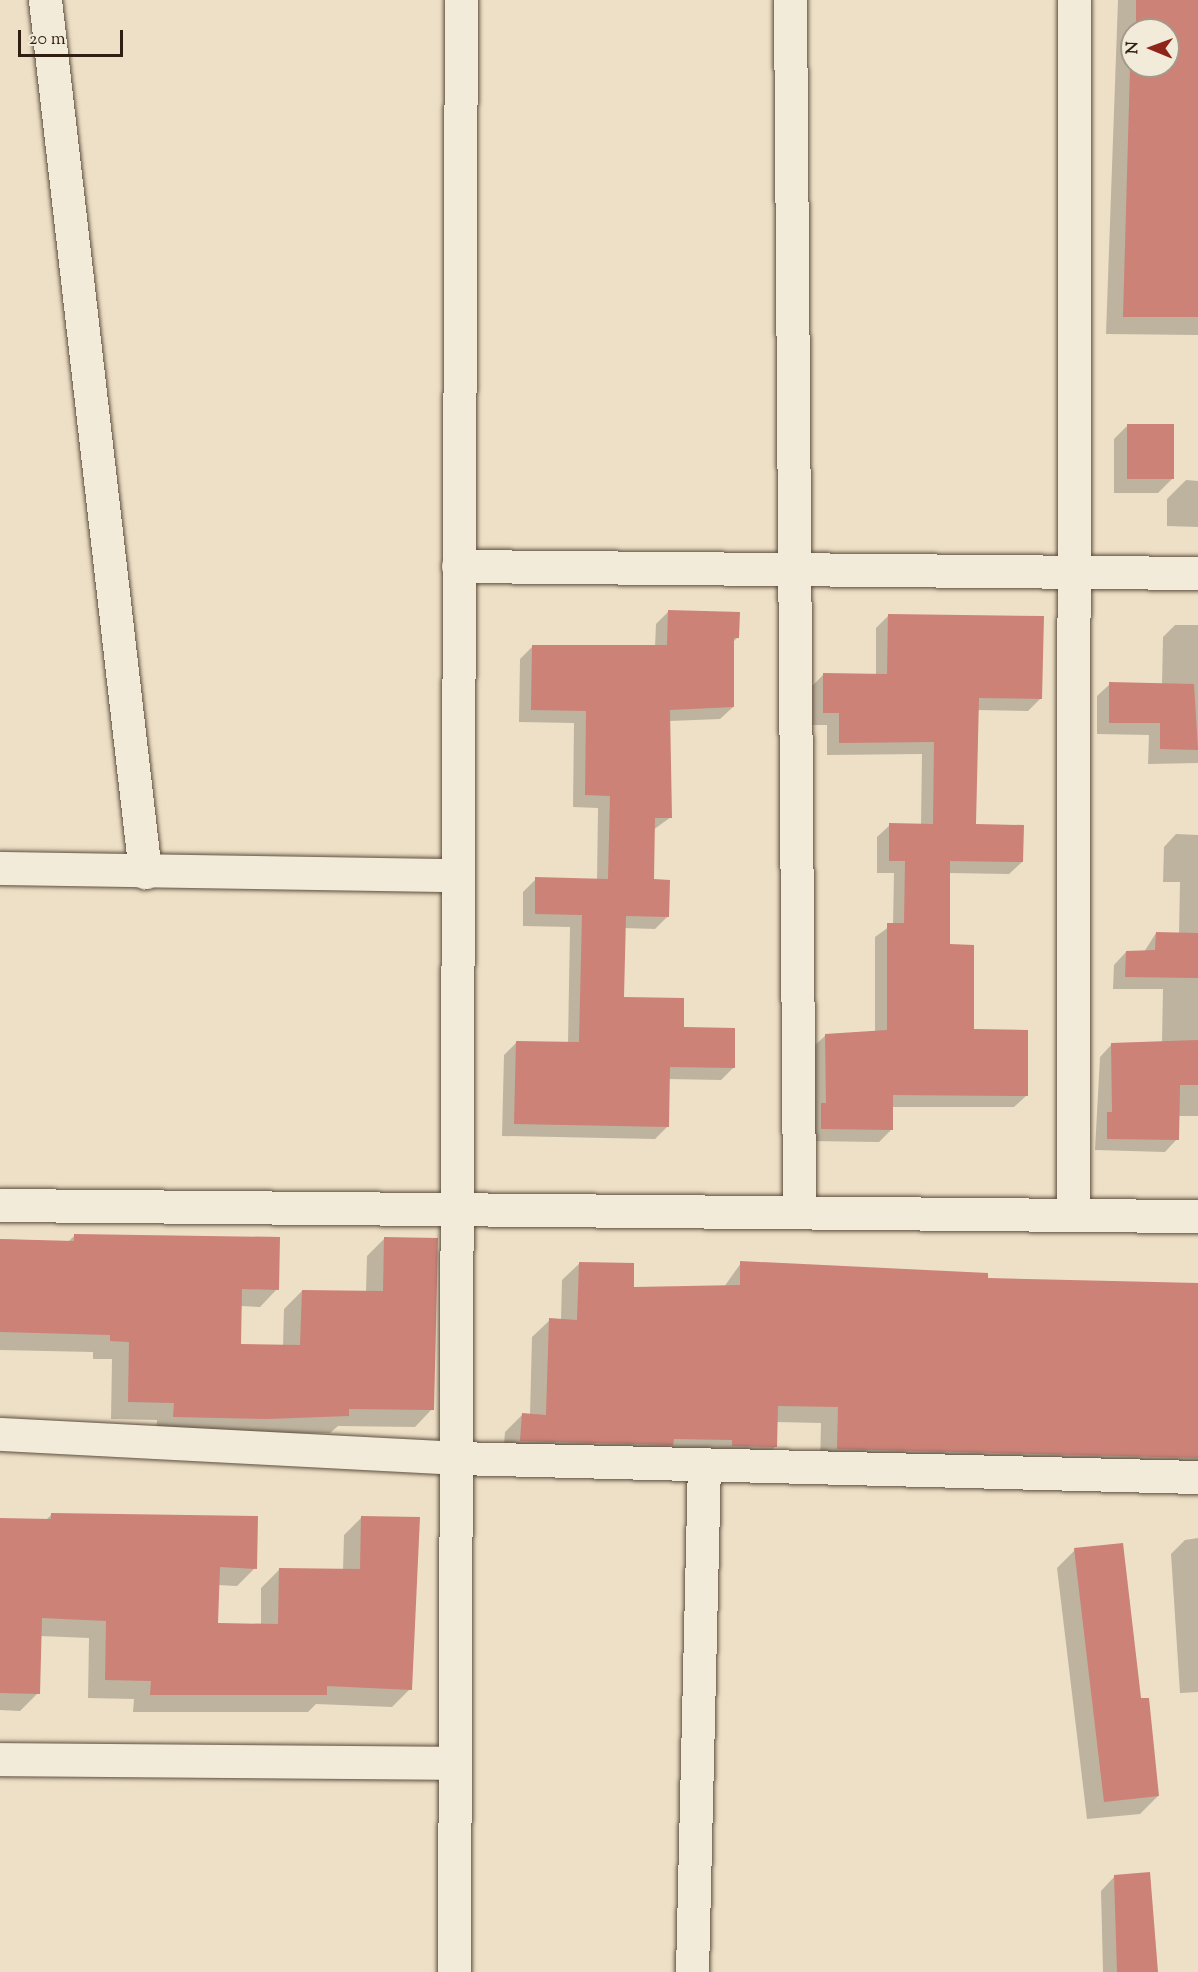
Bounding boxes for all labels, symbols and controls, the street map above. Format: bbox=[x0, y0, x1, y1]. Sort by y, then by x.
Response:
scale bar bbox=[21, 18, 126, 56]
north arrow bbox=[1120, 18, 1180, 78]
text: 20 m bbox=[29, 27, 66, 53]
text: N bbox=[1122, 41, 1145, 54]

